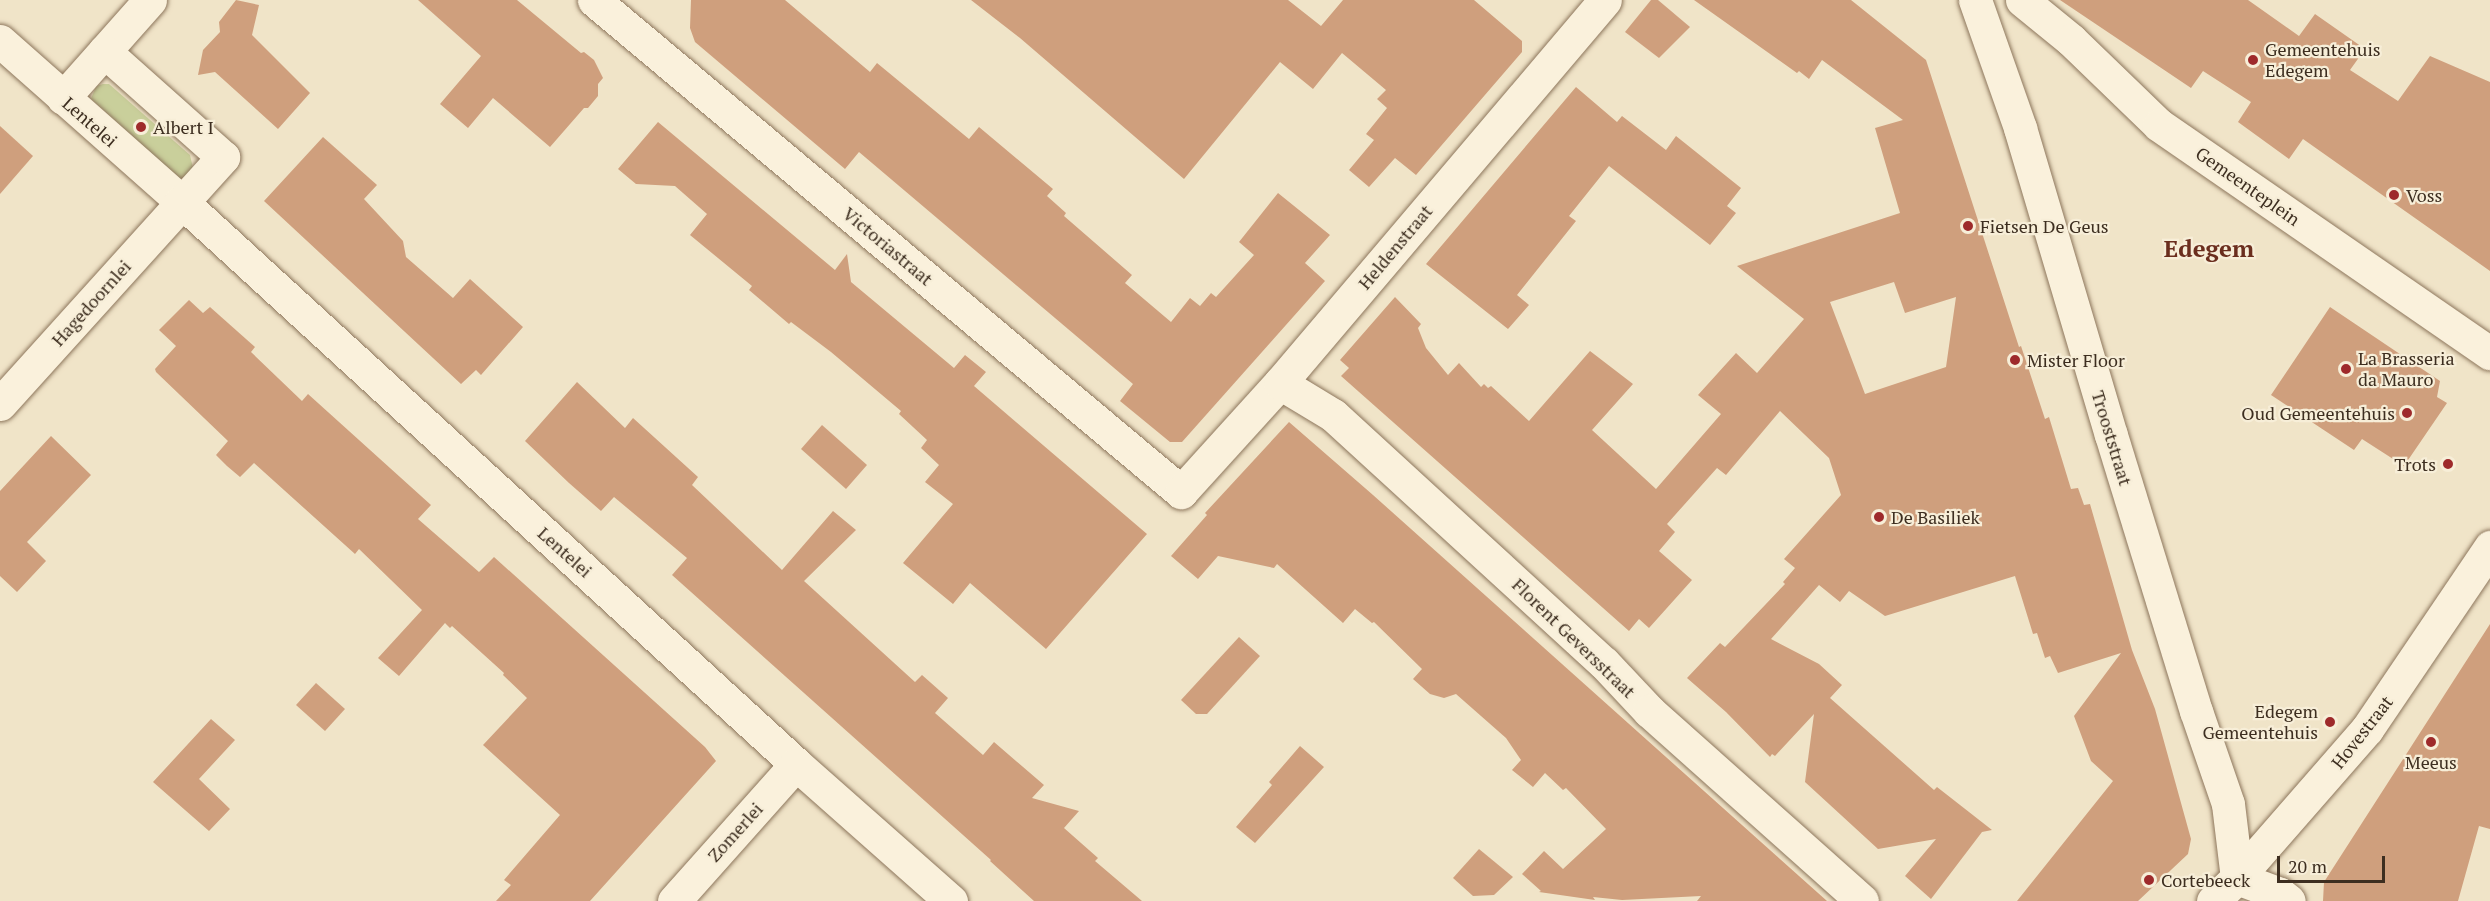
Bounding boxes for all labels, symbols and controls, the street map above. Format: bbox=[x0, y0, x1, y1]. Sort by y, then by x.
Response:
place label: Gemeentehuis Edegem bbox=[2265, 39, 2381, 82]
marker: Gemeentehuis Edegem bbox=[2246, 53, 2260, 67]
street label: Lentelei bbox=[58, 92, 122, 152]
place label: Albert I bbox=[153, 116, 214, 138]
marker: Albert I bbox=[134, 120, 148, 134]
street label: Gemeenteplein bbox=[2192, 142, 2304, 230]
place label: Voss bbox=[2406, 184, 2442, 206]
marker: Voss bbox=[2387, 188, 2401, 202]
street label: Heldenstraat bbox=[1353, 200, 1437, 294]
street label: Victoriastraat bbox=[839, 202, 937, 290]
place label: Fietsen De Geus bbox=[1980, 215, 2109, 237]
marker: Fietsen De Geus bbox=[1961, 219, 1975, 233]
district label: Edegem bbox=[2164, 235, 2254, 263]
street label: Hagedoornlei bbox=[47, 256, 135, 350]
place label: La Brasseria da Mauro bbox=[2358, 348, 2454, 391]
place label: Mister Floor bbox=[2027, 349, 2125, 371]
marker: Mister Floor bbox=[2008, 353, 2022, 367]
marker: La Brasseria da Mauro bbox=[2339, 362, 2353, 376]
street label: Trooststraat bbox=[2087, 388, 2137, 488]
place label: Oud Gemeentehuis bbox=[2241, 402, 2395, 424]
marker: Oud Gemeentehuis bbox=[2400, 406, 2414, 420]
place label: Trots bbox=[2394, 453, 2436, 475]
marker: Trots bbox=[2441, 457, 2455, 471]
place label: De Basiliek bbox=[1891, 506, 1980, 528]
marker: De Basiliek bbox=[1872, 510, 1886, 524]
street label: Lentelei bbox=[534, 522, 596, 582]
street label: Florent Geversstraat bbox=[1508, 574, 1640, 702]
street label: Hovestraat bbox=[2327, 691, 2397, 773]
place label: Edegem Gemeentehuis bbox=[2202, 701, 2318, 744]
marker: Edegem Gemeentehuis bbox=[2323, 715, 2337, 729]
marker: Meeus bbox=[2424, 735, 2438, 749]
place label: Meeus bbox=[2405, 751, 2457, 773]
street label: Zomerlei bbox=[703, 798, 767, 866]
scale bar bbox=[2280, 844, 2388, 882]
text: 20 m bbox=[2288, 854, 2327, 878]
place label: Cortebeeck bbox=[2161, 869, 2250, 891]
marker: Cortebeeck bbox=[2142, 873, 2156, 887]

